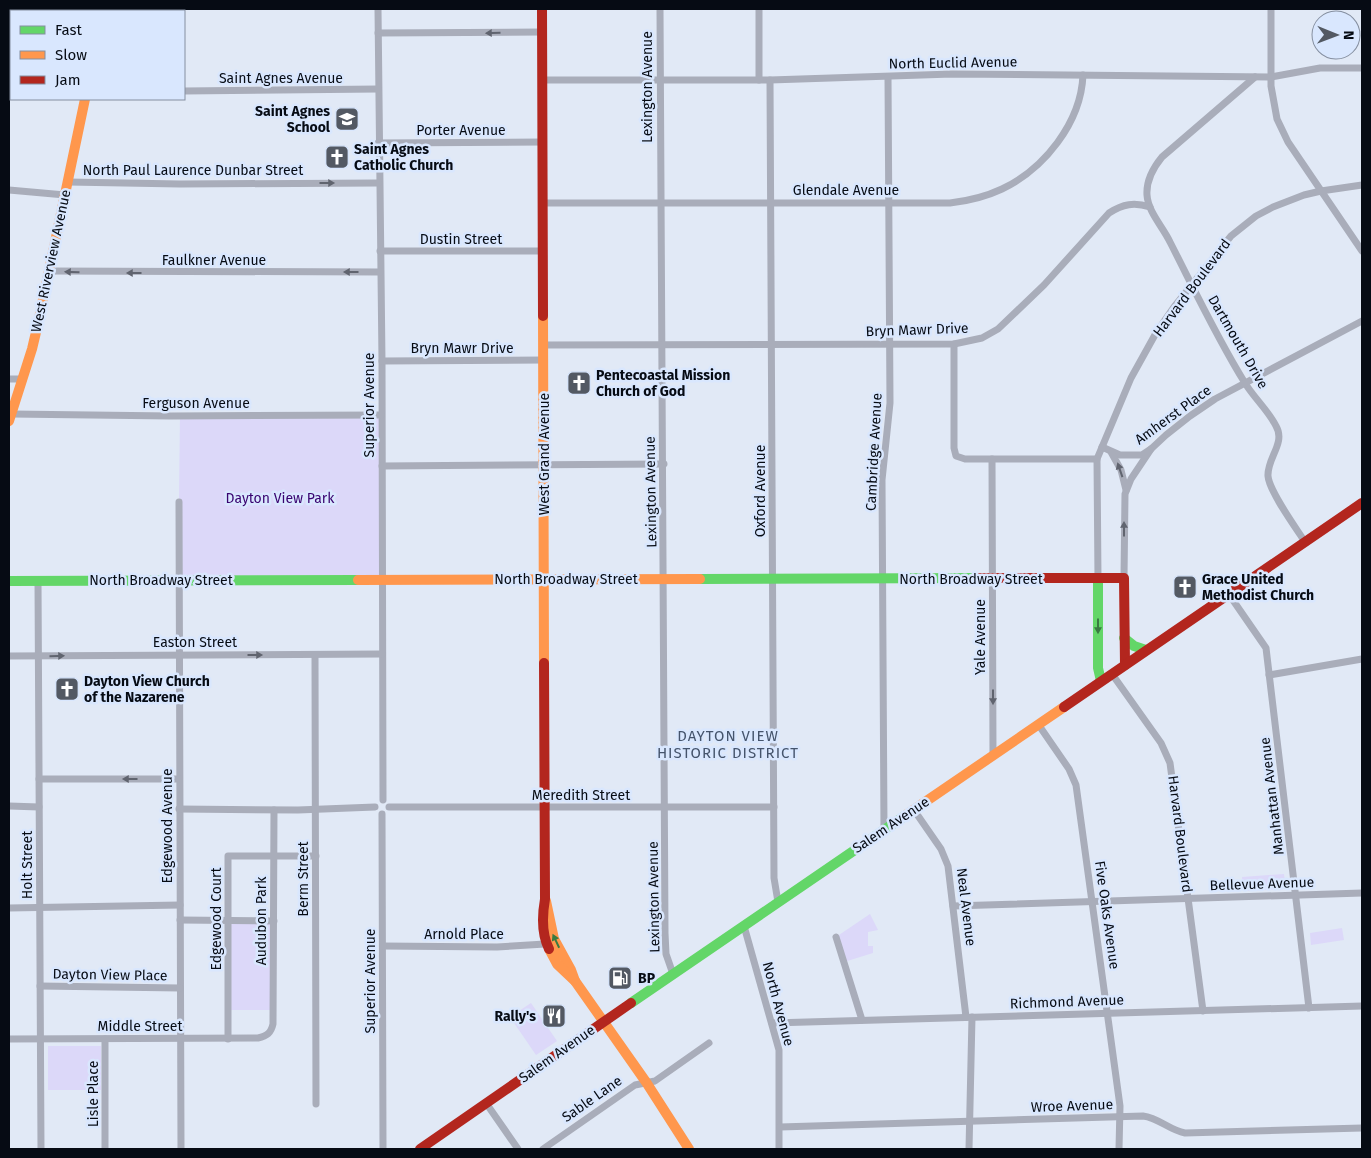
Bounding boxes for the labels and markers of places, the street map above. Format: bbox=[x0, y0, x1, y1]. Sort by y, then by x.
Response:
place label: Saint Agnes School bbox=[255, 103, 331, 136]
school or university icon: Saint Agnes School bbox=[334, 106, 360, 132]
place label: Saint Agnes Catholic Church bbox=[354, 141, 453, 174]
church icon: Saint Agnes Catholic Church bbox=[324, 144, 350, 170]
place label: Pentecoastal Mission Church of God bbox=[596, 367, 730, 400]
church icon: Pentecoastal Mission Church of God bbox=[566, 370, 592, 396]
place label: Grace United Methodist Church bbox=[1202, 571, 1314, 604]
church icon: Grace United Methodist Church bbox=[1172, 574, 1198, 600]
place label: Dayton View Church of the Nazarene bbox=[84, 673, 210, 706]
church icon: Dayton View Church of the Nazarene bbox=[54, 676, 80, 702]
fuel station icon: BP bbox=[607, 965, 633, 991]
place label: BP bbox=[638, 970, 656, 987]
restaurant icon: Rally's bbox=[541, 1003, 567, 1029]
place label: Rally's bbox=[495, 1008, 536, 1025]

